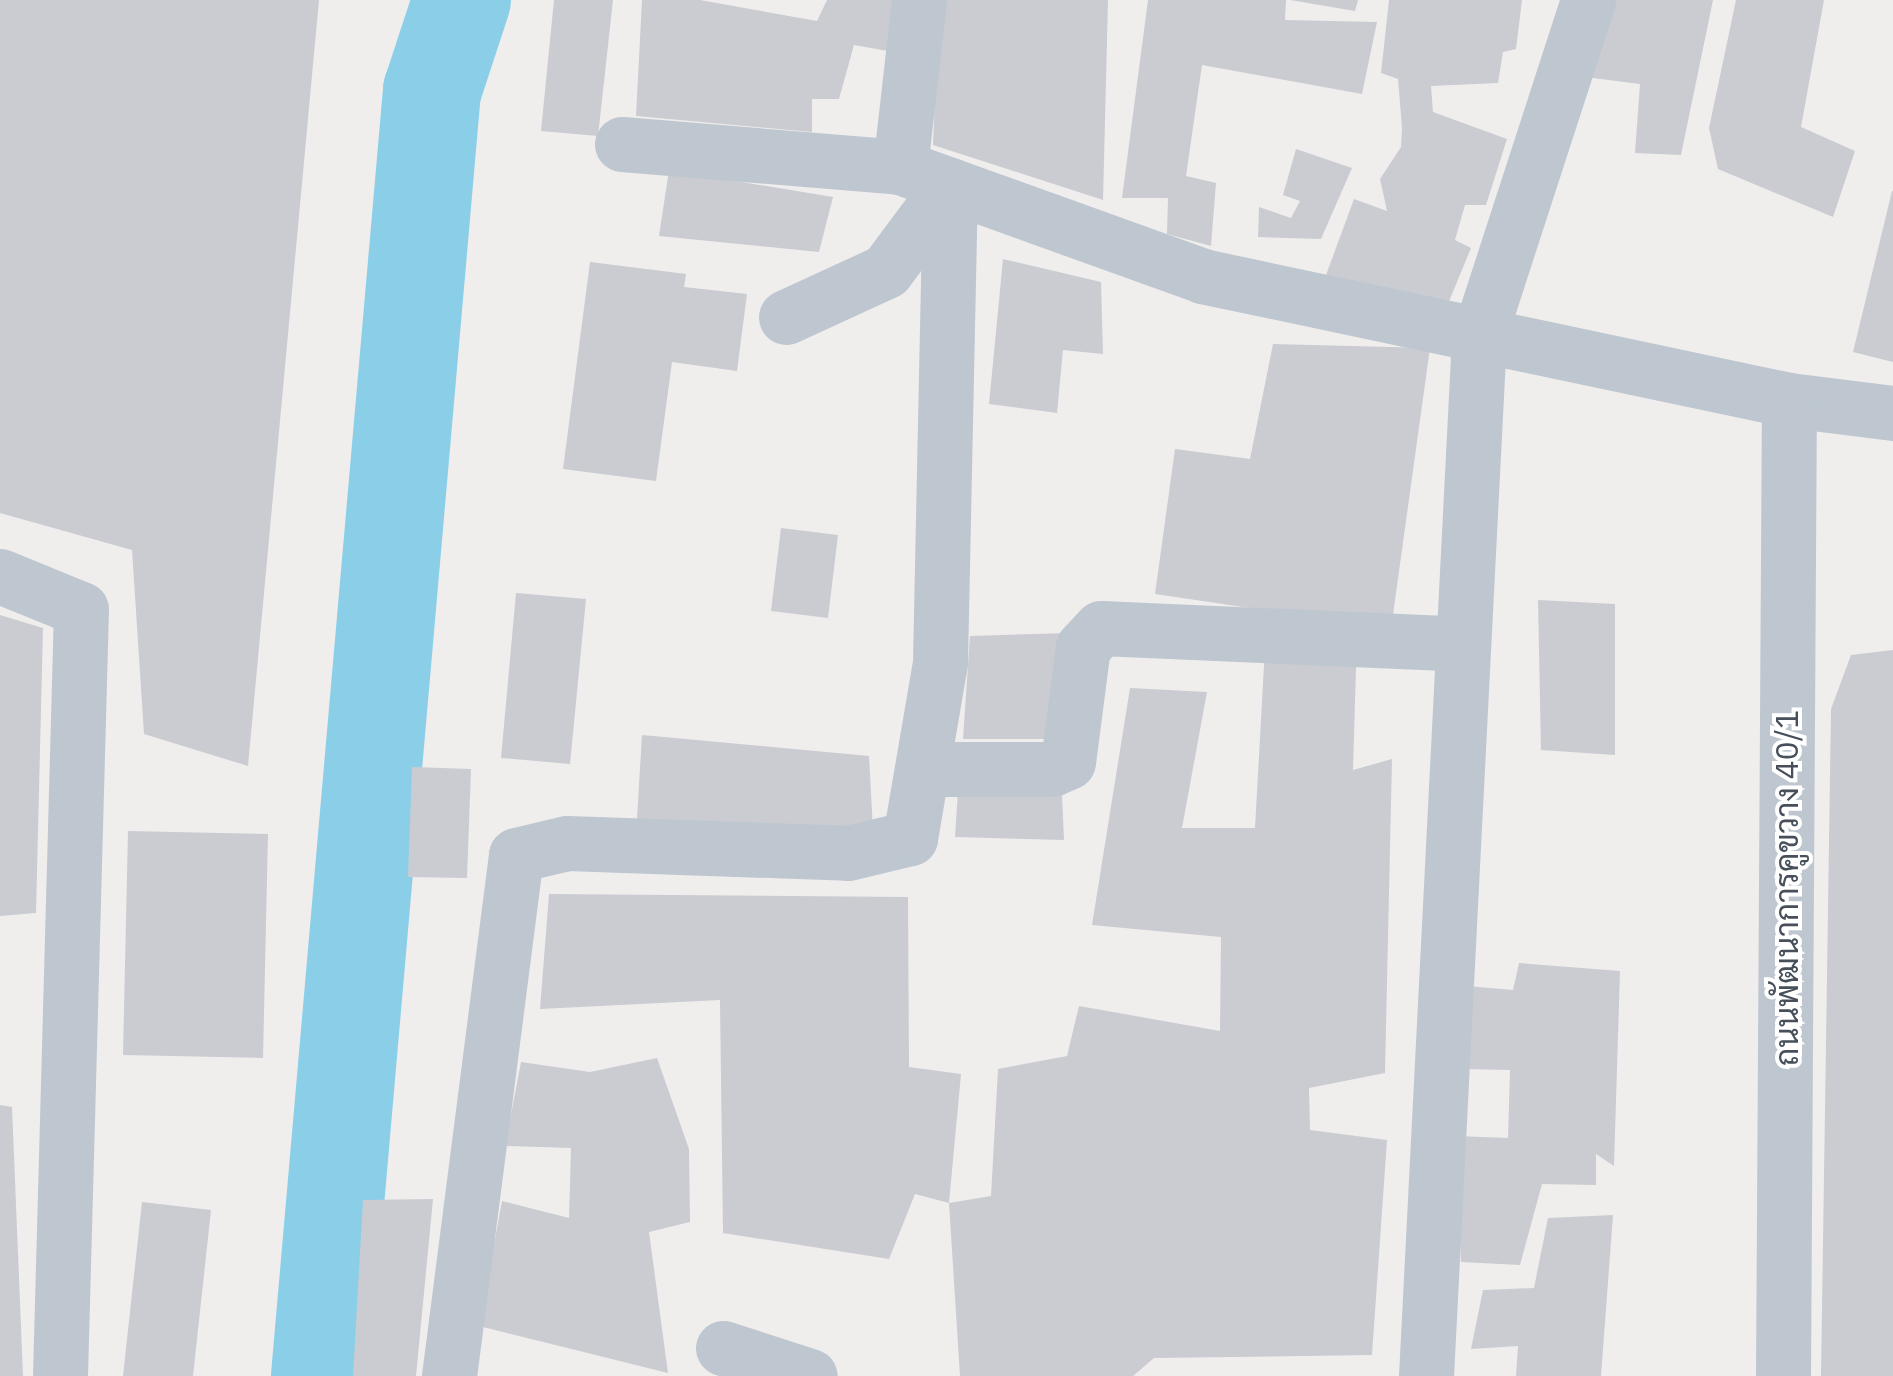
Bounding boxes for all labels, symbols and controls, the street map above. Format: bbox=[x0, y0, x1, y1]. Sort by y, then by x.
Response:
street label: ถนนพัฒนาการคูขวาง 40/1 bbox=[1767, 710, 1805, 1066]

